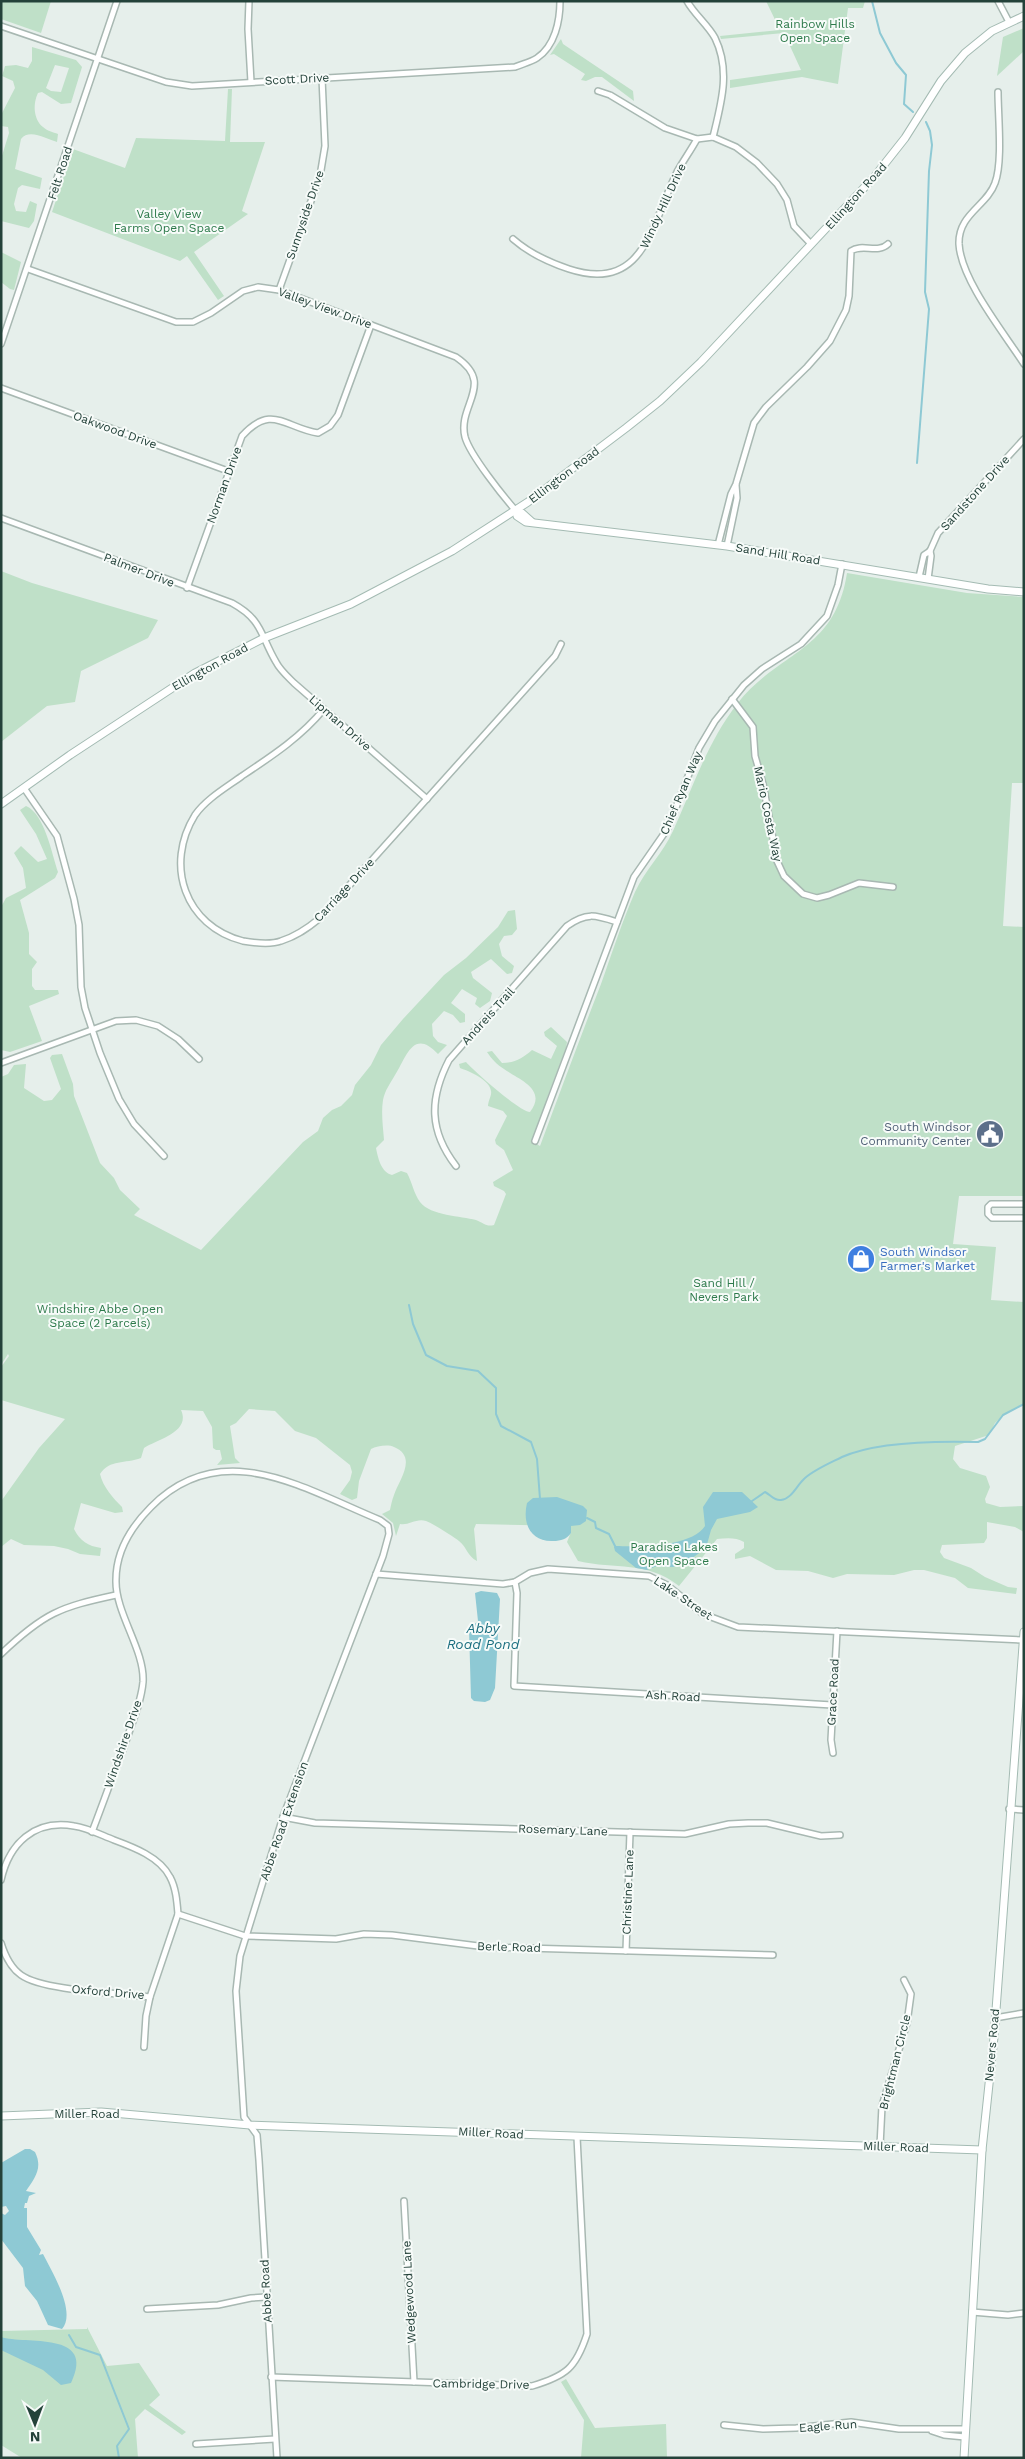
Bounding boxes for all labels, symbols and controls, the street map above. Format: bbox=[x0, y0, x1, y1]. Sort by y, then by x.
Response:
park label: Rainbow Hills Open Space bbox=[775, 17, 855, 45]
street label: Scott Drive bbox=[264, 70, 330, 88]
street label: Felt Road bbox=[45, 144, 75, 202]
street label: Ellington Road bbox=[822, 160, 890, 232]
street label: Windy Hill Drive bbox=[637, 161, 689, 251]
street label: Sunnyside Drive bbox=[283, 168, 327, 262]
park label: Valley View Farms Open Space bbox=[114, 207, 224, 235]
street label: Valley View Drive bbox=[276, 285, 374, 332]
street label: Oakwood Drive bbox=[71, 408, 159, 452]
street label: Ellington Road bbox=[526, 444, 602, 506]
street label: Norman Drive bbox=[204, 445, 244, 525]
street label: Sandstone Drive bbox=[938, 453, 1012, 533]
street label: Sand Hill Road bbox=[735, 540, 821, 568]
street label: Palmer Drive bbox=[102, 550, 176, 590]
street label: Ellington Road bbox=[169, 640, 251, 694]
street label: Lipman Drive bbox=[306, 692, 374, 754]
street label: Chief Ryan Way bbox=[657, 748, 705, 837]
street label: Mario Costa Way bbox=[751, 765, 785, 864]
street label: Carriage Drive bbox=[311, 855, 377, 925]
street label: Andreis Trail bbox=[459, 984, 518, 1048]
public building icon: South Windsor Community Center bbox=[975, 1119, 1005, 1149]
place label: South Windsor Community Center bbox=[860, 1120, 971, 1148]
shop icon: South Windsor Farmer's Market bbox=[846, 1244, 876, 1274]
place label: South Windsor Farmer's Market bbox=[880, 1245, 975, 1273]
park label: Sand Hill / Nevers Park bbox=[689, 1276, 759, 1304]
park label: Windshire Abbe Open Space (2 Parcels) bbox=[37, 1302, 163, 1330]
park label: Paradise Lakes Open Space bbox=[630, 1540, 718, 1568]
street label: Lake Street bbox=[651, 1573, 715, 1623]
water label: Abby Road Pond bbox=[447, 1620, 520, 1652]
street label: Grace Road bbox=[824, 1658, 842, 1726]
street label: Ash Road bbox=[645, 1688, 701, 1704]
street label: Windshire Drive bbox=[101, 1698, 145, 1790]
street label: Abbe Road Extension bbox=[257, 1760, 311, 1882]
street label: Rosemary Lane bbox=[518, 1821, 608, 1839]
street label: Christine Lane bbox=[620, 1849, 636, 1935]
street label: Berle Road bbox=[477, 1939, 541, 1955]
street label: Oxford Drive bbox=[71, 1982, 145, 2002]
street label: Nevers Road bbox=[982, 2008, 1002, 2082]
street label: Brightman Circle bbox=[876, 2013, 914, 2111]
street label: Miller Road bbox=[54, 2107, 120, 2121]
street label: Miller Road bbox=[458, 2124, 524, 2142]
street label: Miller Road bbox=[863, 2139, 929, 2155]
street label: Wedgewood Lane bbox=[399, 2240, 419, 2344]
street label: Abbe Road bbox=[257, 2259, 275, 2323]
street label: Cambridge Drive bbox=[432, 2376, 530, 2392]
north arrow bbox=[10, 2399, 60, 2449]
street label: Eagle Run bbox=[798, 2417, 858, 2435]
text: N bbox=[30, 2429, 41, 2445]

